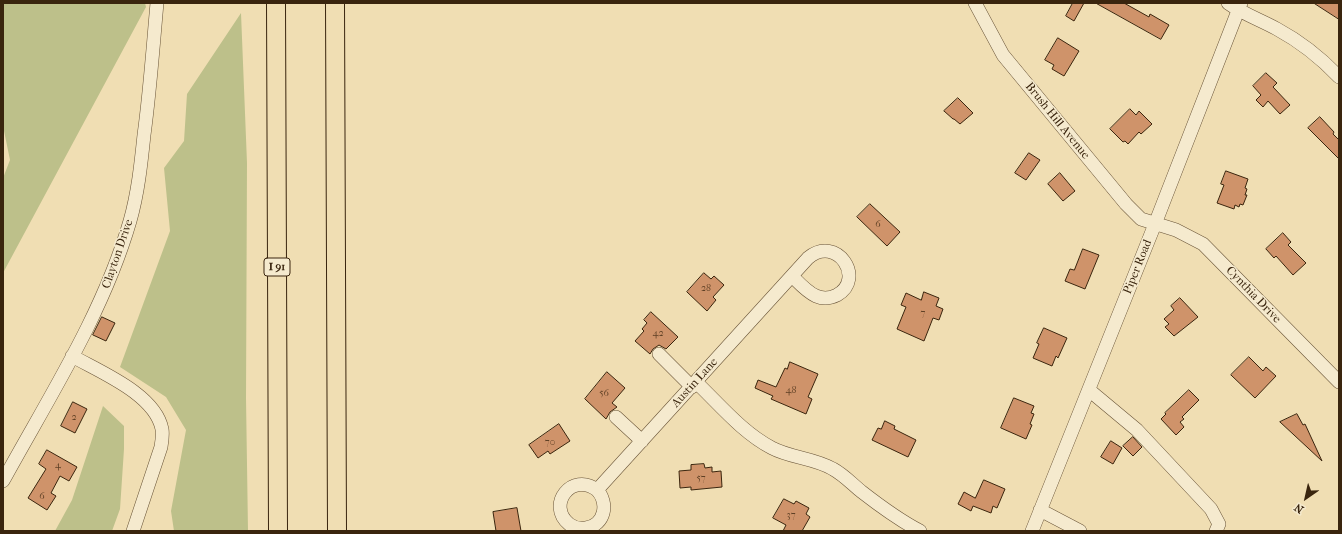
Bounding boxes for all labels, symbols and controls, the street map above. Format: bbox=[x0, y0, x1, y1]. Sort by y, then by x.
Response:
street label: Brush Hill Avenue bbox=[1022, 80, 1092, 162]
street label: Clayton Drive bbox=[99, 217, 137, 291]
house number: 6 bbox=[875, 219, 881, 231]
street label: Piper Road bbox=[1121, 238, 1155, 296]
road number: I 91 bbox=[264, 258, 290, 276]
street label: Cynthia Drive bbox=[1222, 264, 1284, 326]
house number: 28 bbox=[701, 283, 711, 295]
house number: 7 bbox=[921, 308, 925, 320]
house number: 42 bbox=[652, 328, 664, 340]
street label: Austin Lane bbox=[669, 355, 721, 411]
house number: 48 bbox=[786, 385, 796, 397]
house number: 56 bbox=[599, 388, 609, 400]
house number: 2 bbox=[71, 412, 77, 424]
house number: 70 bbox=[545, 437, 555, 449]
house number: 4 bbox=[55, 460, 61, 472]
house number: 57 bbox=[696, 473, 706, 485]
north arrow bbox=[1286, 478, 1326, 518]
house number: 6 bbox=[39, 491, 45, 503]
text: N bbox=[1292, 501, 1306, 516]
house number: 37 bbox=[787, 510, 795, 522]

